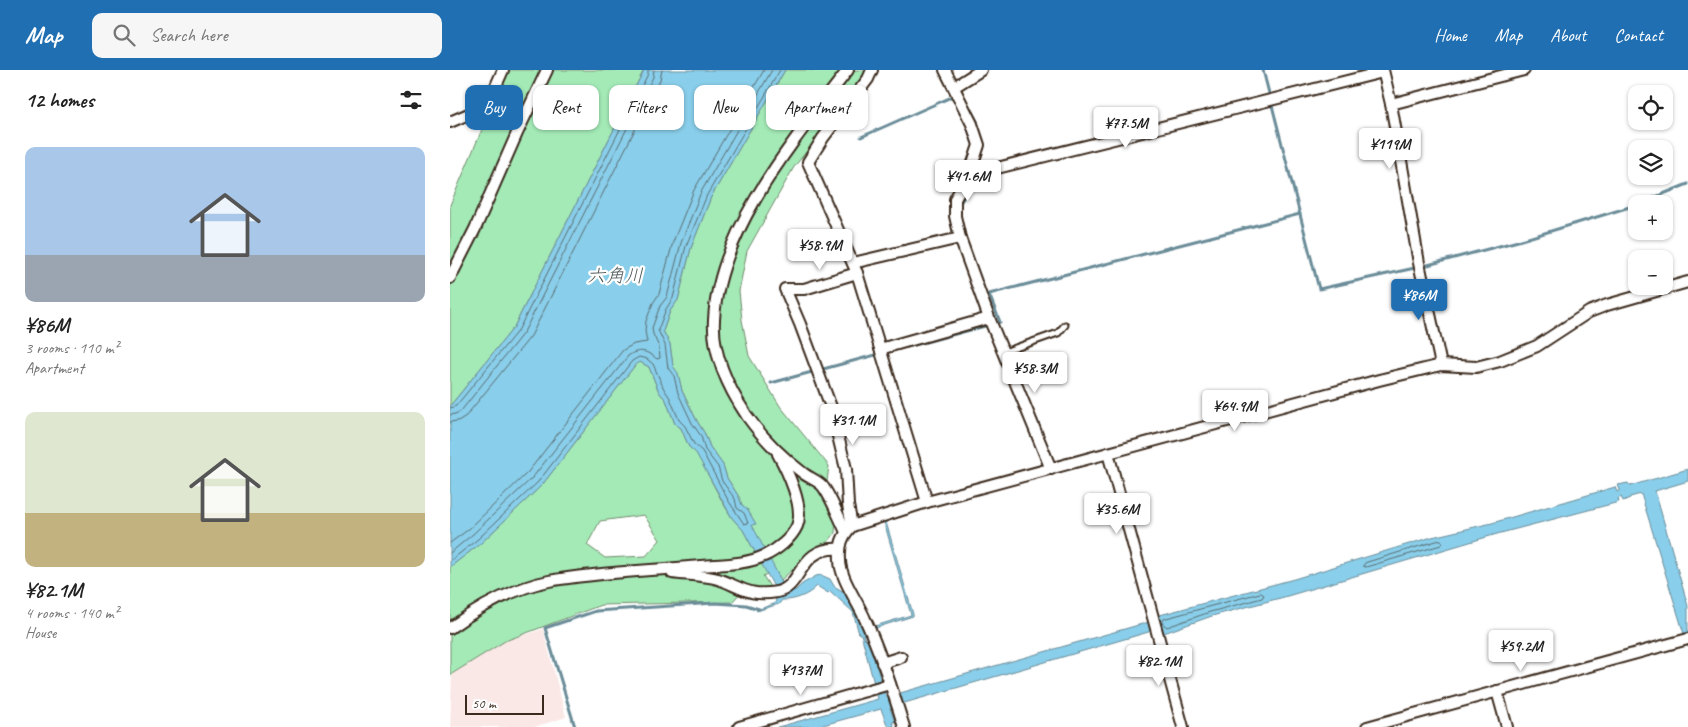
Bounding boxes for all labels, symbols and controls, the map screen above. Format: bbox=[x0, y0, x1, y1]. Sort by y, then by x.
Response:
search box bbox=[92, 13, 442, 58]
text: Map bbox=[25, 20, 62, 50]
icon: search bbox=[110, 21, 138, 49]
text: Search here bbox=[150, 23, 228, 47]
text: Home bbox=[1434, 24, 1467, 46]
text: Map bbox=[1495, 24, 1522, 46]
text: About bbox=[1550, 24, 1586, 46]
text: Contact bbox=[1614, 24, 1663, 46]
chip: Buy bbox=[465, 85, 523, 130]
chip: Rent bbox=[533, 85, 599, 130]
chip: Filters bbox=[609, 85, 684, 130]
chip: New bbox=[694, 85, 756, 130]
chip: Apartment bbox=[766, 85, 868, 130]
map controls bbox=[1628, 85, 1673, 295]
button: locate bbox=[1628, 85, 1673, 130]
icon: filters bbox=[397, 86, 425, 114]
text: 12 homes bbox=[25, 87, 94, 113]
pin: ¥77.5M bbox=[1085, 106, 1167, 149]
text: ¥77.5M bbox=[1104, 113, 1148, 133]
pin: ¥119M bbox=[1355, 128, 1425, 170]
text: ¥119M bbox=[1370, 134, 1410, 154]
button: layers bbox=[1628, 140, 1673, 185]
pin: ¥41.6M bbox=[927, 160, 1009, 202]
text: ¥41.6M bbox=[946, 166, 990, 186]
icon: home bbox=[180, 180, 270, 270]
button: + bbox=[1628, 195, 1673, 240]
pin: ¥58.9M bbox=[779, 228, 861, 271]
text: ¥58.9M bbox=[798, 235, 842, 255]
button: − bbox=[1628, 250, 1673, 295]
water label: 六角川 bbox=[586, 264, 644, 288]
pin: ¥86M bbox=[1389, 278, 1449, 321]
text: ¥86M bbox=[1402, 285, 1436, 305]
text: ¥86M bbox=[25, 312, 69, 338]
text: 3 rooms · 110 m² bbox=[25, 338, 119, 358]
pin: ¥58.3M bbox=[994, 352, 1076, 394]
text: Apartment bbox=[25, 358, 84, 378]
text: ¥58.3M bbox=[1013, 358, 1057, 378]
pin: ¥64.9M bbox=[1194, 390, 1276, 432]
text: ¥64.9M bbox=[1213, 396, 1257, 416]
pin: ¥31.1M bbox=[812, 404, 894, 446]
text: ¥31.1M bbox=[831, 410, 875, 430]
icon: home bbox=[180, 445, 270, 535]
pin: ¥35.6M bbox=[1076, 492, 1158, 535]
text: ¥35.6M bbox=[1095, 499, 1139, 519]
text: ¥82.1M bbox=[25, 577, 82, 603]
text: 4 rooms · 140 m² bbox=[25, 603, 119, 623]
text: House bbox=[25, 623, 56, 643]
pin: ¥59.2M bbox=[1480, 630, 1562, 672]
text: ¥59.2M bbox=[1499, 636, 1543, 656]
pin: ¥82.1M bbox=[1118, 644, 1200, 687]
text: ¥82.1M bbox=[1137, 651, 1181, 671]
pin: ¥137M bbox=[766, 654, 836, 696]
text: ¥137M bbox=[781, 660, 821, 680]
scale bar bbox=[465, 692, 544, 715]
text: 50 m bbox=[472, 695, 496, 712]

